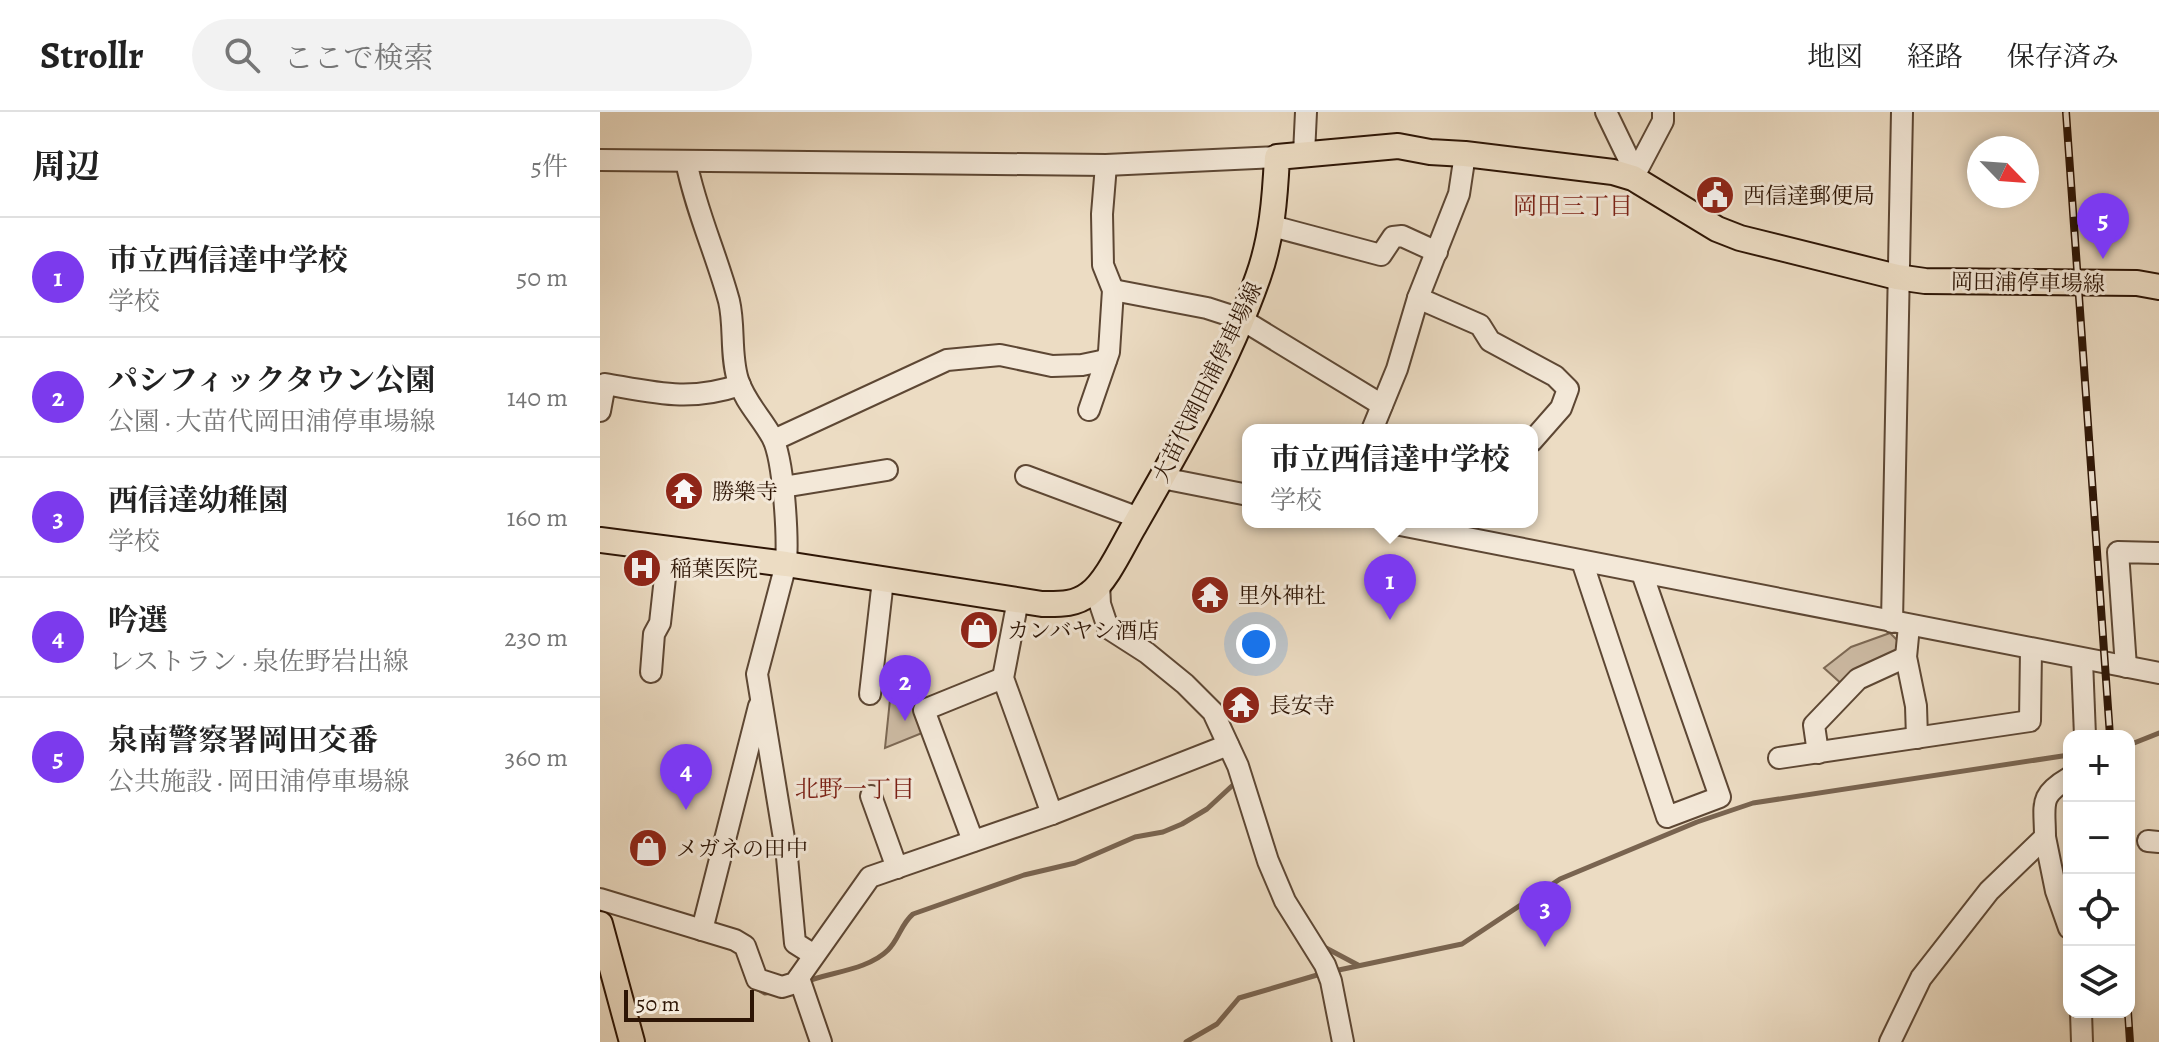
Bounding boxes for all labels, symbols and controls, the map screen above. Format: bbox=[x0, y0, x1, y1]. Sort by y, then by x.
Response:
search box bbox=[192, 19, 752, 91]
text: Strollr bbox=[40, 29, 144, 81]
icon: search bbox=[220, 33, 264, 77]
text: ここで検索 bbox=[284, 38, 434, 78]
text: 地図 bbox=[1807, 38, 1863, 76]
text: 経路 bbox=[1907, 38, 1963, 76]
text: 保存済み bbox=[2007, 38, 2119, 76]
north arrow bbox=[1967, 136, 2039, 208]
text: 周辺 bbox=[32, 143, 100, 190]
text: 5件 bbox=[531, 149, 568, 184]
public building icon: 西信達郵便局 bbox=[1694, 174, 1736, 216]
place label: 西信達郵便局 bbox=[1743, 181, 1875, 211]
district label: 岡田三丁目 bbox=[1513, 190, 1633, 222]
pin: 5 bbox=[2077, 193, 2129, 259]
text: 市立西信達中学校 bbox=[108, 240, 348, 280]
text: 1 bbox=[53, 260, 63, 295]
text: 50 m bbox=[516, 260, 568, 295]
street label: 岡田浦停車場線 bbox=[1951, 267, 2105, 299]
street label: 大苗代岡田浦停車場線 bbox=[1146, 277, 1270, 488]
text: 学校 bbox=[108, 284, 160, 319]
text: パシフィックタウン公園 bbox=[108, 360, 435, 400]
text: 2 bbox=[52, 380, 64, 415]
text: 140 m bbox=[507, 380, 568, 415]
text: 公園 · 大苗代岡田浦停車場線 bbox=[108, 404, 435, 439]
popup bbox=[1242, 424, 1538, 528]
text: 市立西信達中学校 bbox=[1270, 439, 1510, 479]
temple icon: 勝樂寺 bbox=[663, 470, 705, 512]
place label: 勝樂寺 bbox=[712, 477, 778, 507]
text: 西信達幼稚園 bbox=[108, 480, 288, 520]
text: 学校 bbox=[1270, 483, 1322, 518]
text: 3 bbox=[52, 500, 64, 535]
text: 160 m bbox=[506, 500, 568, 535]
text: 学校 bbox=[108, 524, 160, 559]
hospital icon: 稲葉医院 bbox=[621, 547, 663, 589]
place label: 稲葉医院 bbox=[670, 554, 758, 584]
pin: 1 bbox=[1364, 554, 1416, 620]
temple icon: 里外神社 bbox=[1189, 574, 1231, 616]
place label: 里外神社 bbox=[1238, 581, 1326, 611]
text: 吟選 bbox=[108, 600, 168, 640]
shop icon: カンバヤシ酒店 bbox=[958, 609, 1000, 651]
place label: カンバヤシ酒店 bbox=[1007, 616, 1159, 646]
text: 4 bbox=[52, 620, 64, 655]
text: 230 m bbox=[504, 620, 568, 655]
your location bbox=[1236, 624, 1276, 664]
text: レストラン · 泉佐野岩出線 bbox=[108, 644, 409, 679]
pin: 2 bbox=[879, 655, 931, 721]
temple icon: 長安寺 bbox=[1220, 684, 1262, 726]
place label: 長安寺 bbox=[1269, 691, 1335, 721]
text: 泉南警察署岡田交番 bbox=[108, 720, 378, 760]
map controls bbox=[2063, 730, 2135, 1018]
button: + bbox=[2063, 730, 2135, 802]
text: 5 bbox=[52, 740, 64, 775]
text: 360 m bbox=[505, 740, 568, 775]
pin: 4 bbox=[660, 744, 712, 810]
text: 公共施設 · 岡田浦停車場線 bbox=[108, 764, 409, 799]
district label: 北野一丁目 bbox=[795, 773, 915, 805]
button: − bbox=[2063, 802, 2135, 874]
shop icon: メガネの田中 bbox=[627, 827, 669, 869]
place label: メガネの田中 bbox=[676, 834, 808, 864]
button: locate bbox=[2063, 874, 2135, 946]
pin: 3 bbox=[1519, 881, 1571, 947]
button: layers bbox=[2063, 946, 2135, 1018]
scale bar bbox=[624, 986, 754, 1022]
text: 50 m bbox=[636, 989, 680, 1019]

